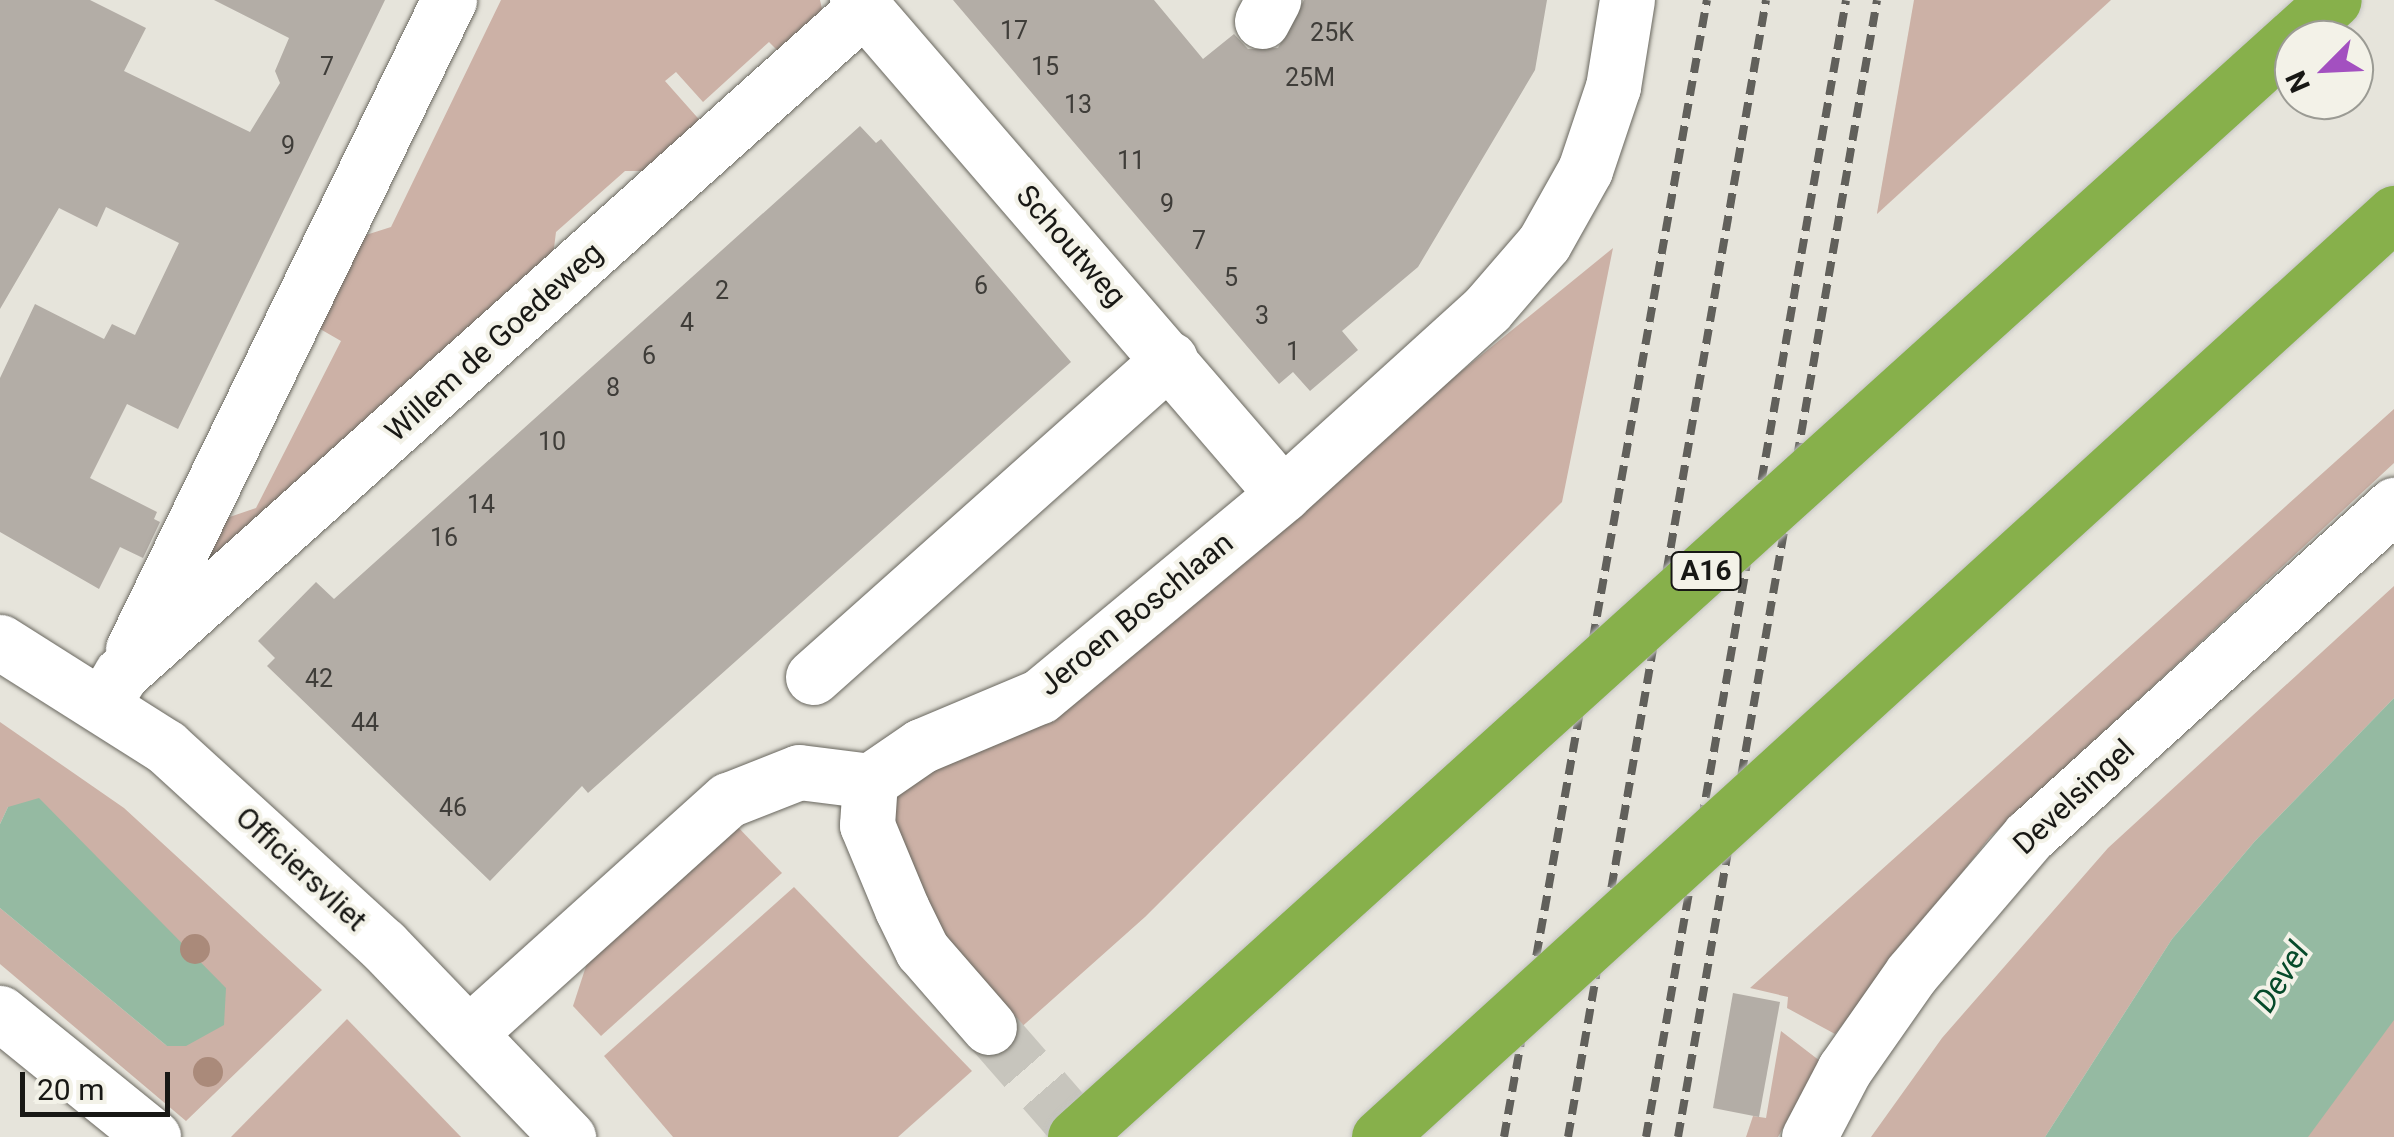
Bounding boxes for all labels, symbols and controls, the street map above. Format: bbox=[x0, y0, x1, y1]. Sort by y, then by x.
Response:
house number: 17 bbox=[1000, 16, 1028, 46]
house number: 25K bbox=[1310, 18, 1354, 48]
north arrow bbox=[2274, 20, 2374, 120]
house number: 7 bbox=[320, 52, 334, 82]
house number: 15 bbox=[1031, 52, 1059, 82]
house number: 25M bbox=[1285, 63, 1335, 93]
text: N bbox=[2279, 66, 2317, 97]
house number: 13 bbox=[1064, 90, 1092, 120]
house number: 9 bbox=[281, 131, 295, 161]
house number: 11 bbox=[1117, 146, 1145, 176]
street label: Schoutweg bbox=[1009, 178, 1133, 314]
house number: 9 bbox=[1160, 189, 1174, 219]
house number: 7 bbox=[1192, 226, 1206, 256]
street label: Willem de Goedeweg bbox=[378, 235, 610, 449]
house number: 5 bbox=[1224, 263, 1238, 293]
house number: 6 bbox=[974, 271, 988, 301]
house number: 2 bbox=[715, 276, 729, 306]
house number: 3 bbox=[1255, 301, 1269, 331]
house number: 4 bbox=[680, 308, 694, 338]
house number: 1 bbox=[1286, 337, 1300, 367]
house number: 6 bbox=[642, 341, 656, 371]
house number: 8 bbox=[606, 373, 620, 403]
house number: 10 bbox=[538, 427, 566, 457]
house number: 14 bbox=[467, 490, 495, 520]
house number: 16 bbox=[430, 523, 458, 553]
street label: Jeroen Boschlaan bbox=[1032, 525, 1240, 703]
road number: A16 bbox=[1668, 548, 1744, 594]
house number: 42 bbox=[305, 664, 333, 694]
house number: 44 bbox=[351, 708, 379, 738]
street label: Develsingel bbox=[2006, 732, 2142, 862]
house number: 46 bbox=[439, 793, 467, 823]
street label: Officiersvliet bbox=[228, 799, 374, 939]
water label: Devel bbox=[2245, 935, 2317, 1019]
scale bar bbox=[25, 1052, 175, 1114]
text: 20 m bbox=[37, 1072, 104, 1107]

